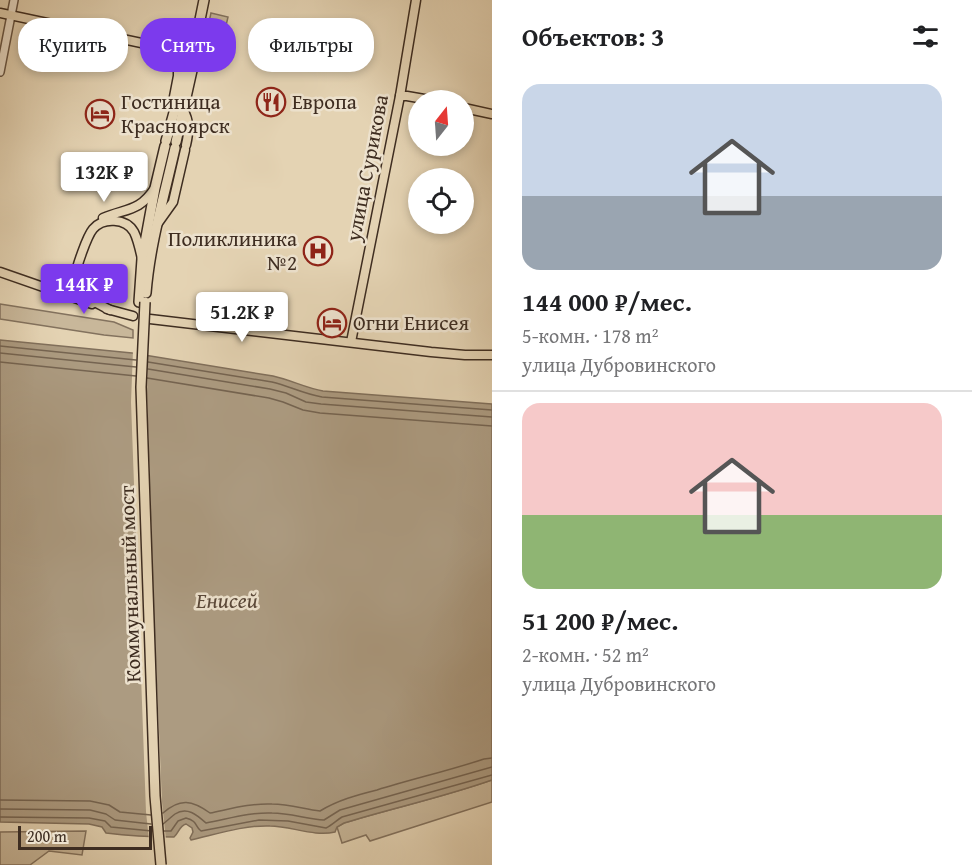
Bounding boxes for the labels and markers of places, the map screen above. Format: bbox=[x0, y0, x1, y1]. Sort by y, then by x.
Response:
place label: Гостиница Красноярск bbox=[121, 86, 230, 141]
restaurant icon: Европа bbox=[255, 86, 287, 118]
place label: Европа bbox=[292, 86, 357, 117]
hotel icon: Гостиница Красноярск bbox=[84, 98, 116, 130]
pin: 132K ₽ bbox=[55, 152, 153, 203]
place label: Поликлиника №2 bbox=[168, 223, 297, 278]
hospital icon: Поликлиника №2 bbox=[302, 235, 334, 267]
pin: 144K ₽ bbox=[35, 264, 133, 315]
pin: 51.2K ₽ bbox=[187, 292, 297, 343]
hotel icon: Огни Енисея bbox=[316, 307, 348, 339]
place label: Огни Енисея bbox=[353, 307, 469, 338]

